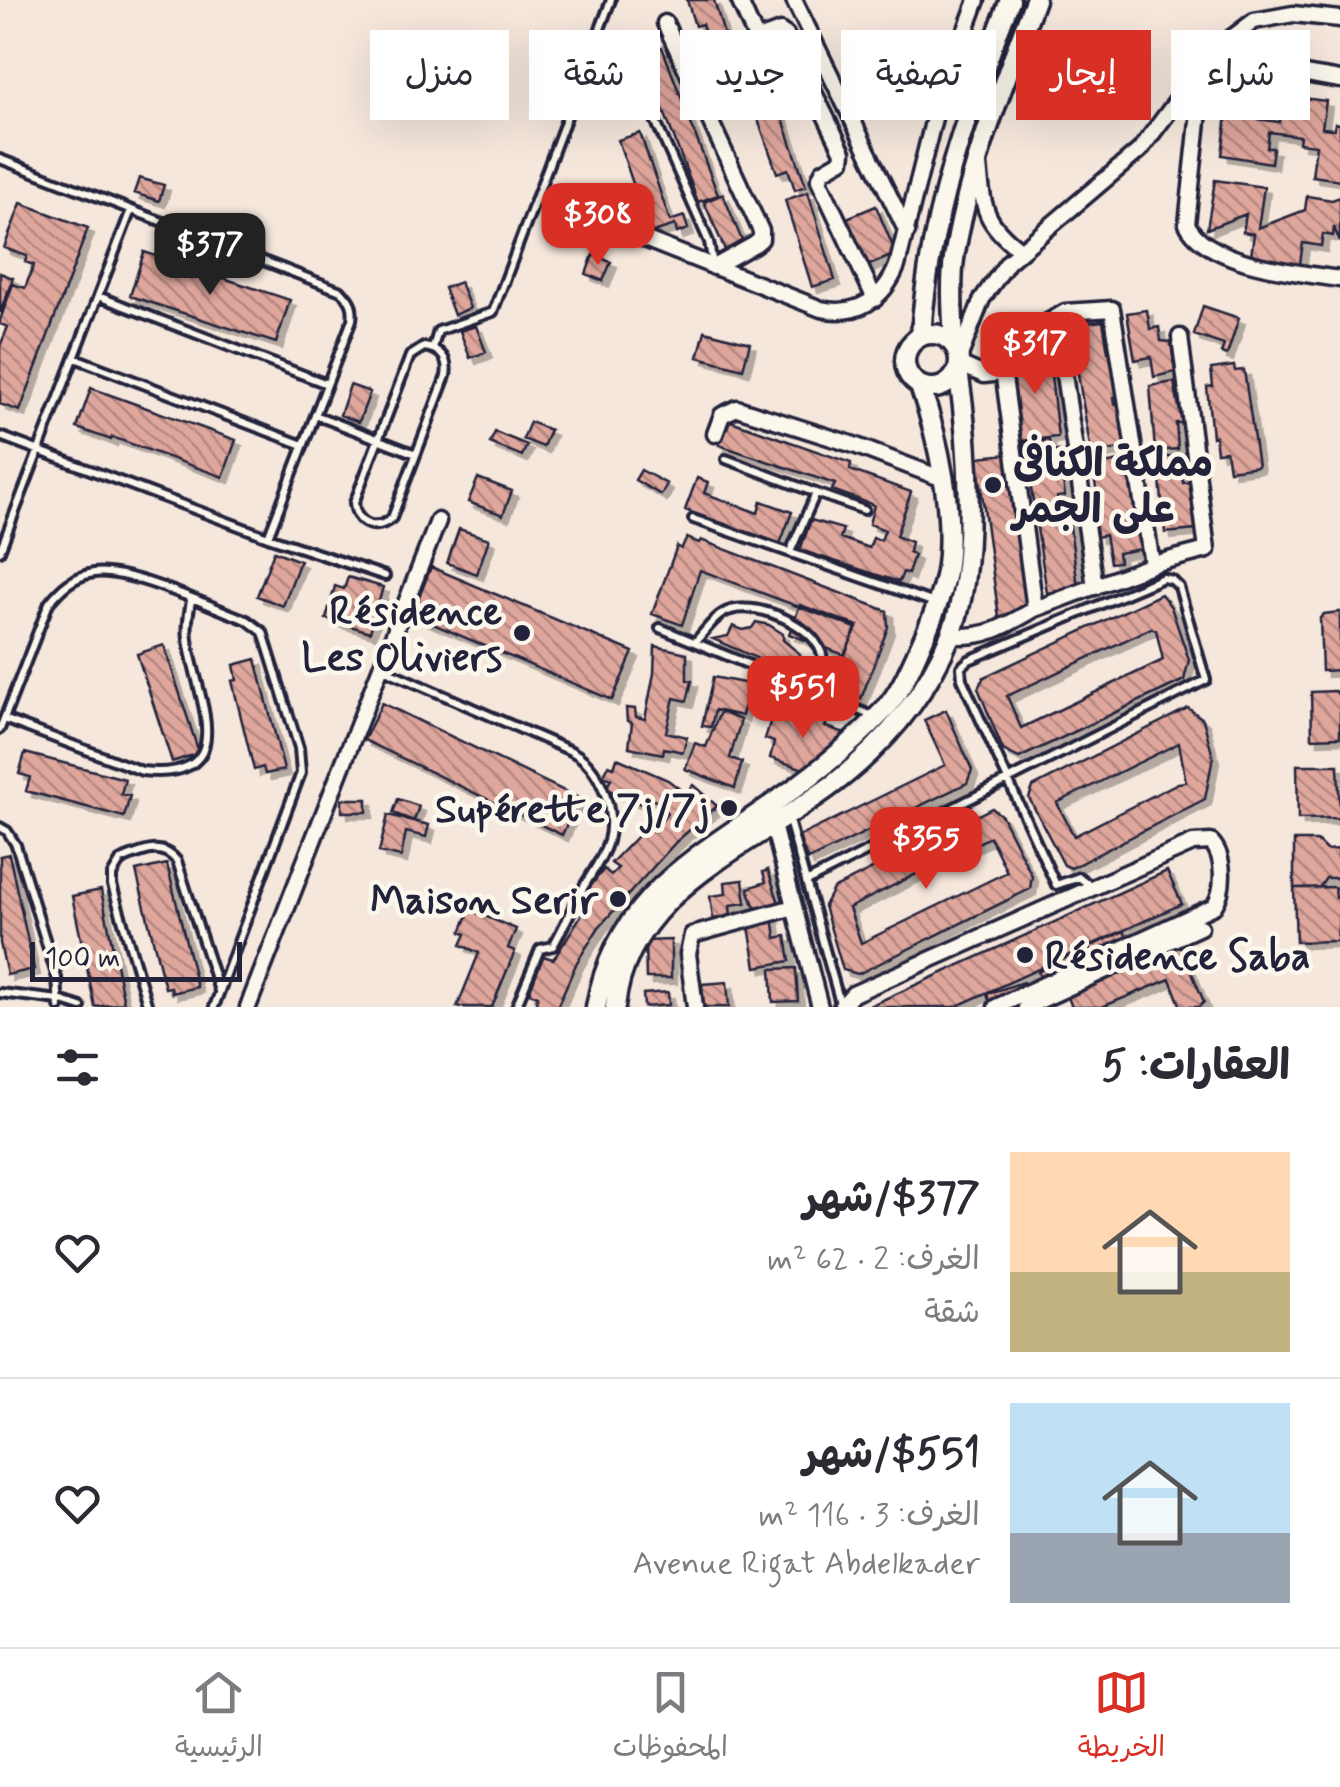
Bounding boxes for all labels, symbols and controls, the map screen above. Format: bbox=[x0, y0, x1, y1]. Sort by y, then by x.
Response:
chip: منزل bbox=[370, 30, 509, 120]
chip: شقة bbox=[529, 30, 660, 120]
chip: جديد bbox=[680, 30, 821, 120]
chip: تصفية bbox=[841, 30, 996, 120]
chip: إيجار bbox=[1016, 30, 1151, 120]
chip: شراء bbox=[1171, 30, 1310, 120]
pin: $308 bbox=[539, 183, 657, 268]
text: $308 bbox=[564, 194, 632, 236]
pin: $377 bbox=[151, 213, 269, 298]
text: $377 bbox=[176, 224, 244, 266]
pin: $317 bbox=[976, 312, 1094, 397]
text: $317 bbox=[1003, 323, 1067, 365]
place label: مملكة الكنافى على الجمر bbox=[1009, 434, 1213, 537]
marker: مملكة الكنافى على الجمر bbox=[982, 474, 1004, 496]
place label: Résidence Les Oliviers bbox=[302, 587, 502, 685]
marker: Résidence Les Oliviers bbox=[511, 622, 533, 644]
pin: $551 bbox=[744, 656, 862, 741]
text: $551 bbox=[769, 667, 837, 709]
place label: Supérette 7j/7j bbox=[435, 785, 709, 837]
marker: Supérette 7j/7j bbox=[718, 797, 740, 819]
pin: $355 bbox=[867, 807, 985, 892]
text: $355 bbox=[892, 818, 960, 860]
place label: Maison Serir bbox=[370, 876, 599, 928]
marker: Maison Serir bbox=[607, 888, 629, 910]
place label: Résidence Saba bbox=[1045, 932, 1310, 984]
scale bar bbox=[30, 937, 242, 981]
text: 100 m bbox=[45, 941, 120, 978]
marker: Résidence Saba bbox=[1014, 944, 1036, 966]
icon: filters bbox=[50, 1040, 105, 1095]
text: العقارات: 5 bbox=[1102, 1040, 1290, 1095]
text: $377/شهر bbox=[804, 1172, 980, 1227]
icon: home bbox=[1090, 1192, 1210, 1312]
icon: heart bbox=[50, 1225, 105, 1280]
text: الغرف: 2 · 62 m² bbox=[767, 1239, 980, 1281]
text: شقة bbox=[924, 1292, 980, 1334]
text: $551/شهر bbox=[803, 1428, 980, 1483]
icon: home bbox=[1090, 1443, 1210, 1563]
icon: heart bbox=[50, 1476, 105, 1531]
text: الغرف: 3 · 116 m² bbox=[759, 1495, 980, 1537]
text: Avenue Rigat Abdelkader bbox=[633, 1543, 980, 1585]
tab: الرئيسية bbox=[175, 1665, 263, 1771]
tab: المحفوظات bbox=[613, 1665, 728, 1771]
tab: الخريطة bbox=[1078, 1665, 1165, 1771]

